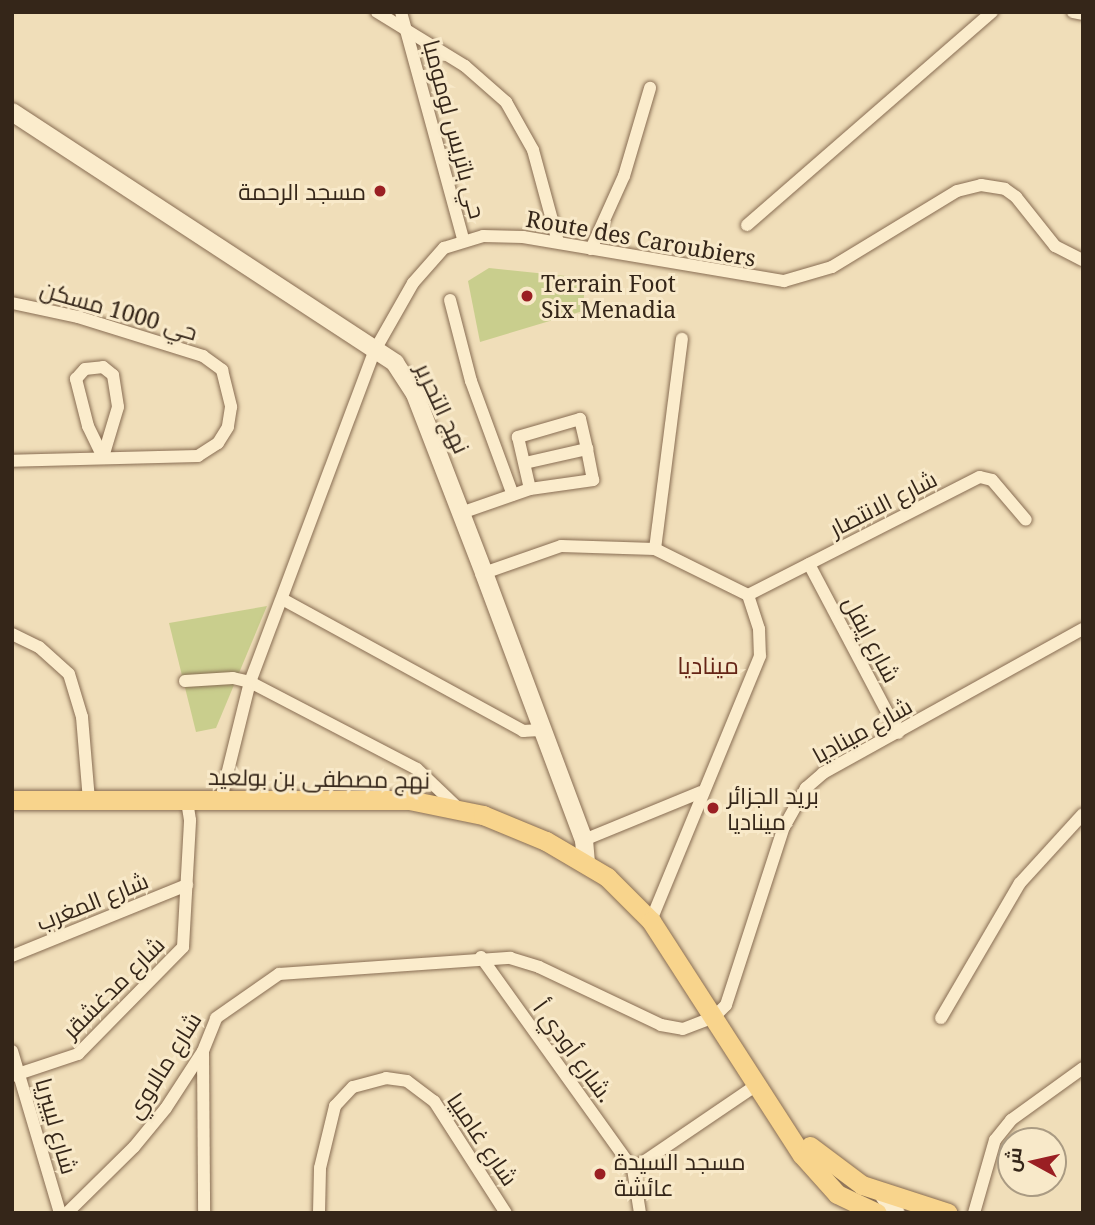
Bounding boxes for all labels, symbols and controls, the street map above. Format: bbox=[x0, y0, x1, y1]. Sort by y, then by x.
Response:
street label: حي باتريس لومومبا bbox=[418, 37, 492, 221]
place label: مسجد الرحمة bbox=[238, 177, 366, 205]
marker: مسجد الرحمة bbox=[372, 183, 388, 199]
street label: Route des Caroubiers bbox=[524, 204, 758, 272]
place label: Terrain Foot Six Menadia bbox=[541, 269, 676, 323]
street label: حي 1000 مسكن bbox=[37, 274, 201, 346]
marker: Terrain Foot Six Menadia bbox=[519, 288, 535, 304]
street label: نهج التحرير bbox=[410, 358, 476, 458]
street label: شارع الانتصار bbox=[825, 464, 941, 542]
street label: شارع إيفل bbox=[838, 591, 906, 687]
district label: ميناديا bbox=[677, 651, 739, 679]
street label: شارع ميناديا bbox=[807, 691, 917, 769]
street label: نهج مصطفى بن بولعيد bbox=[208, 762, 430, 794]
place label: بريد الجزائر ميناديا bbox=[727, 781, 819, 835]
marker: بريد الجزائر ميناديا bbox=[705, 800, 721, 816]
street label: شارع المغرب bbox=[32, 866, 152, 936]
street label: شارع مدغشقر bbox=[56, 930, 170, 1044]
street label: شارع أودي أ. bbox=[528, 995, 620, 1107]
street label: شارع مالاوي bbox=[119, 1007, 207, 1123]
street label: شارع ليبيريا bbox=[30, 1075, 84, 1177]
street label: شارع غامبيا bbox=[442, 1087, 524, 1191]
north arrow bbox=[997, 1127, 1067, 1197]
text: ش bbox=[999, 1145, 1028, 1173]
place label: مسجد السيدة عائشة bbox=[614, 1147, 745, 1201]
marker: مسجد السيدة عائشة bbox=[592, 1166, 608, 1182]

